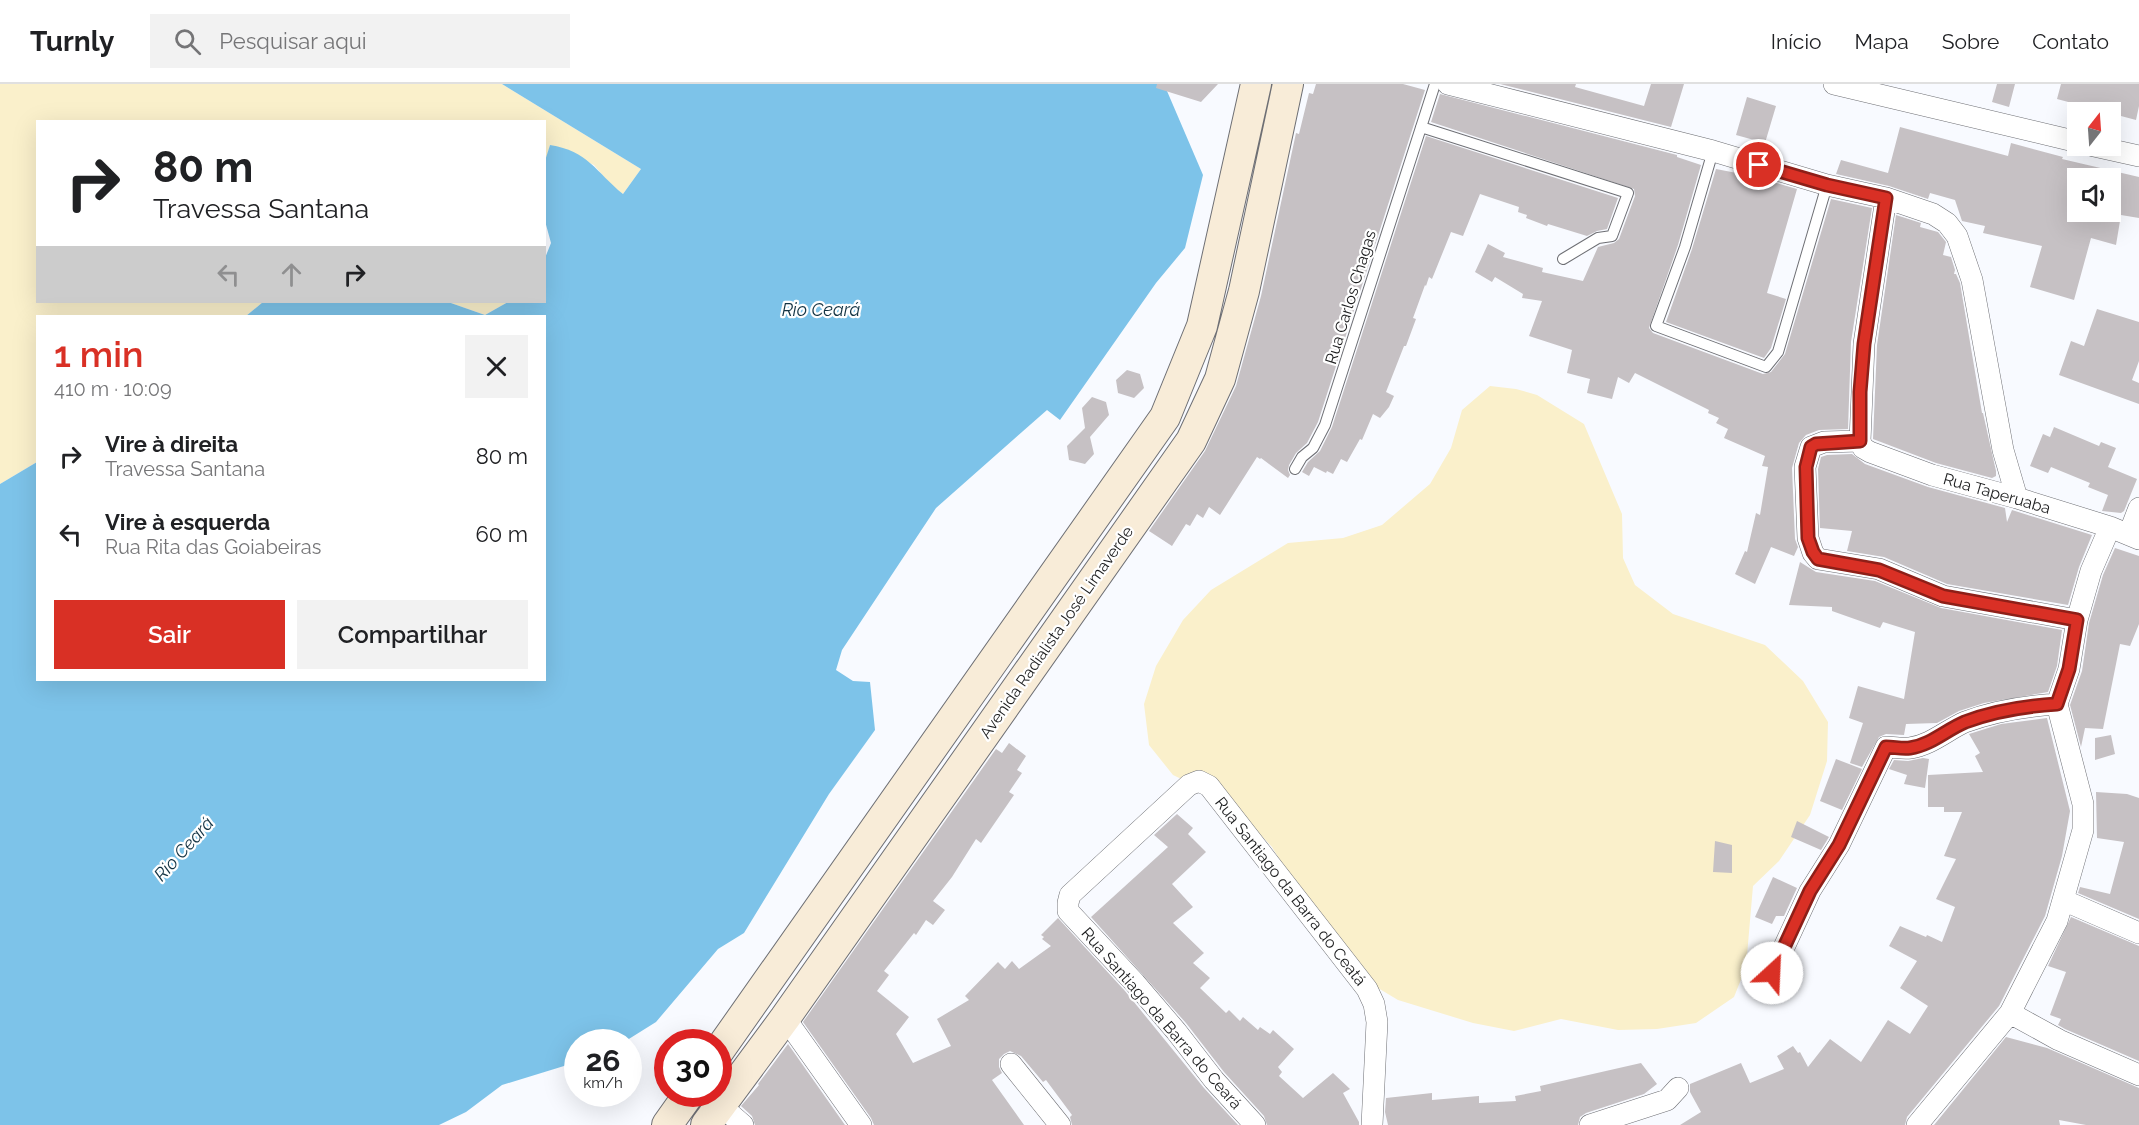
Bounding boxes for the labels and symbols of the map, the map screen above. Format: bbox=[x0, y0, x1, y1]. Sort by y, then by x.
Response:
north arrow bbox=[2067, 102, 2121, 156]
pin bbox=[1733, 139, 1784, 190]
street label: Rua Carlos Chagas bbox=[1321, 228, 1380, 366]
water label: Rio Ceará bbox=[782, 299, 861, 320]
street label: Rua Taperuaba bbox=[1941, 469, 2053, 518]
street label: Avenida Radialista José Limaverde bbox=[976, 523, 1137, 742]
street label: Rua Santiago da Barra do Ceatá bbox=[1211, 793, 1370, 989]
water label: Rio Ceará bbox=[149, 812, 218, 885]
street label: Rua Santiago da Barra do Ceará bbox=[1078, 924, 1246, 1113]
position arrow bbox=[1740, 941, 1804, 1005]
speed limit sign: 30 bbox=[654, 1029, 732, 1107]

